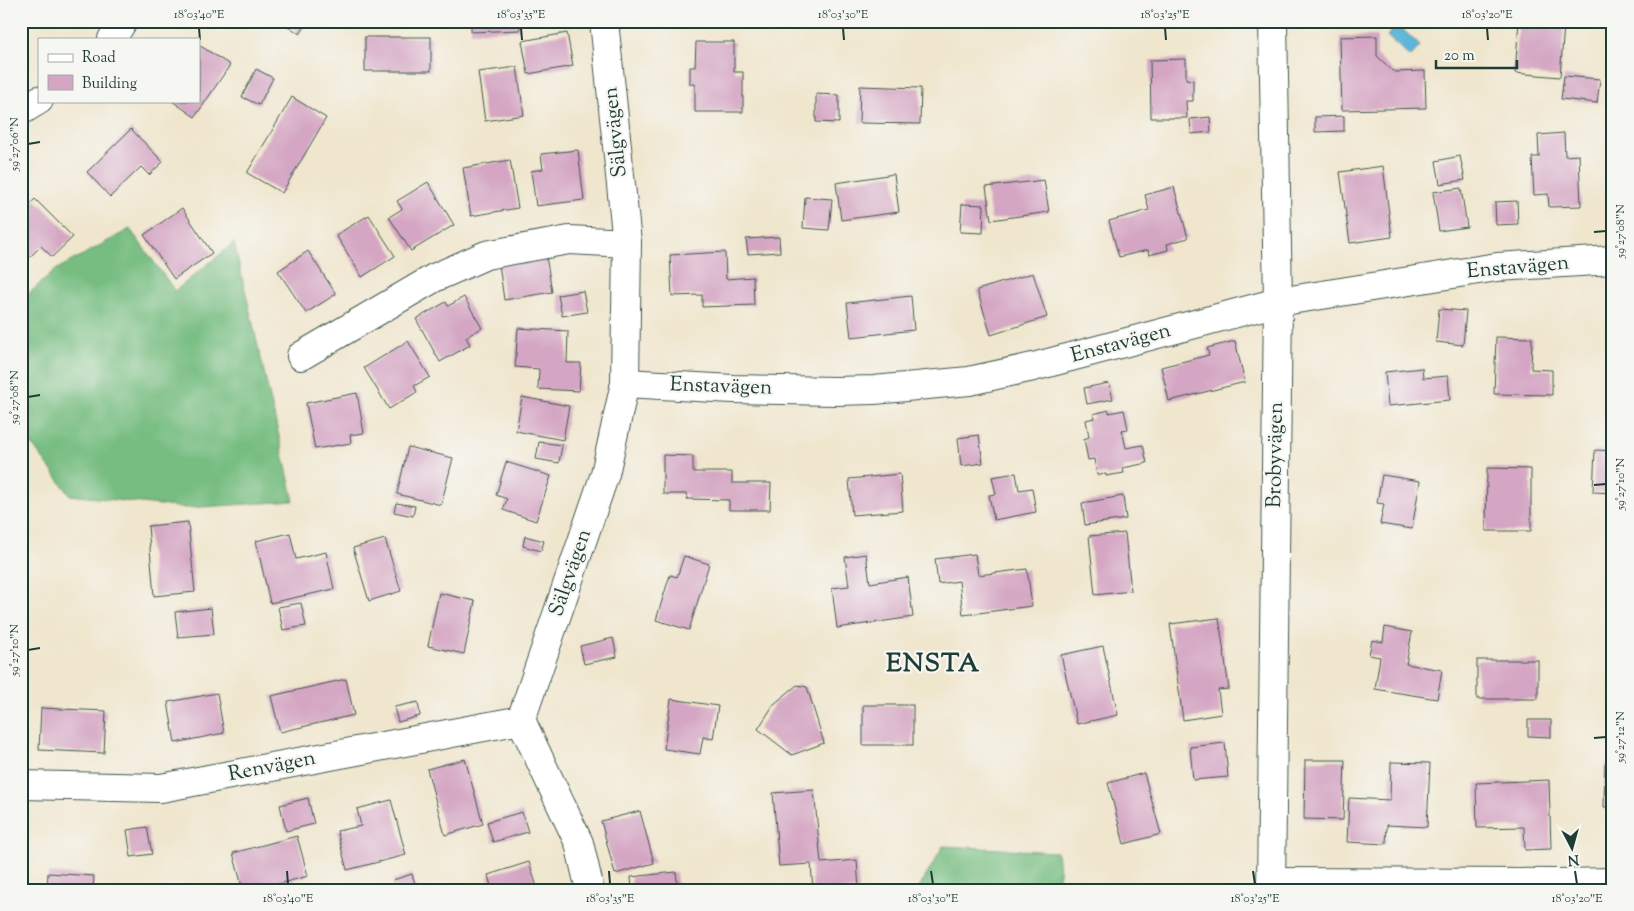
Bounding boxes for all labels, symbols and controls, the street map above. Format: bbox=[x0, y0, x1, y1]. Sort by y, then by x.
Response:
text: 18°03'40"E bbox=[174, 6, 225, 24]
text: 18°03'35"E bbox=[497, 6, 546, 24]
text: 18°03'30"E bbox=[818, 6, 869, 24]
text: 18°03'25"E bbox=[1140, 6, 1190, 24]
text: 18°03'20"E bbox=[1461, 6, 1513, 24]
legend bbox=[38, 38, 200, 102]
scale bar bbox=[1436, 38, 1518, 70]
text: 20 m bbox=[1444, 46, 1475, 67]
text: Road bbox=[82, 48, 116, 69]
text: Building bbox=[82, 74, 137, 95]
street label: Sälgvägen bbox=[596, 85, 636, 179]
text: 59°27'06"N bbox=[6, 117, 24, 172]
text: 59°27'08"N bbox=[1612, 204, 1630, 259]
street label: Enstavägen bbox=[1466, 249, 1570, 287]
street label: Enstavägen bbox=[1068, 316, 1174, 372]
text: 59°27'08"N bbox=[6, 370, 24, 425]
street label: Enstavägen bbox=[669, 370, 773, 404]
street label: Brobyvägen bbox=[1260, 402, 1292, 508]
text: 59°27'10"N bbox=[1612, 457, 1630, 511]
street label: Sälgvägen bbox=[542, 525, 600, 621]
text: 59°27'10"N bbox=[6, 623, 24, 677]
district label: ENSTA bbox=[886, 646, 980, 683]
text: 59°27'12"N bbox=[1612, 711, 1630, 764]
street label: Renvägen bbox=[226, 744, 318, 790]
north arrow bbox=[1546, 824, 1596, 874]
text: N bbox=[1567, 848, 1580, 869]
text: 18°03'40"E bbox=[263, 890, 314, 908]
text: 18°03'35"E bbox=[586, 890, 635, 908]
text: 18°03'30"E bbox=[908, 890, 959, 908]
text: 18°03'25"E bbox=[1230, 890, 1280, 908]
text: 18°03'20"E bbox=[1551, 890, 1603, 908]

